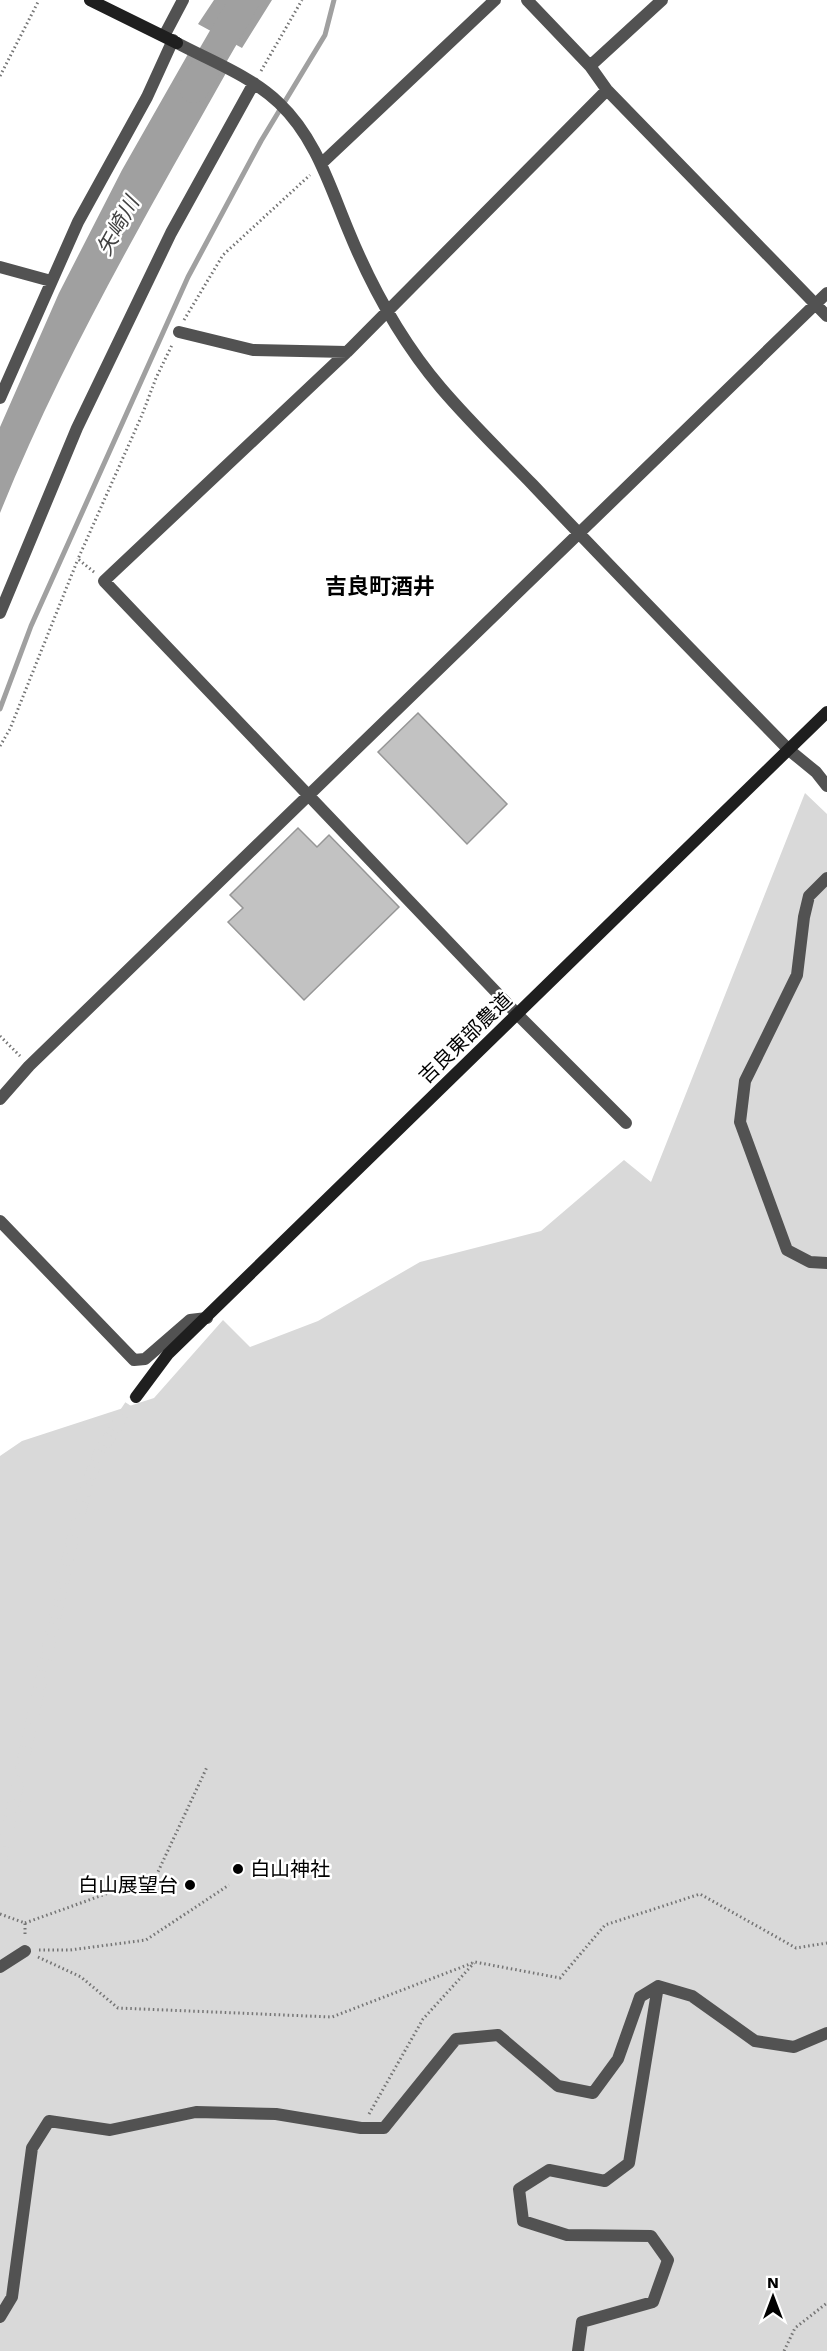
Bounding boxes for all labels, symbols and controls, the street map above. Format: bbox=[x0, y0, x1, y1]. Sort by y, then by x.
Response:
water label: 矢崎川 bbox=[91, 190, 145, 259]
district label: 吉良町酒井 bbox=[325, 574, 435, 599]
street label: 吉良東部農道 bbox=[414, 988, 516, 1088]
place label: 白山神社 bbox=[250, 1857, 330, 1881]
marker: 白山神社 bbox=[231, 1862, 245, 1876]
place label: 白山展望台 bbox=[78, 1873, 178, 1897]
marker: 白山展望台 bbox=[183, 1878, 197, 1892]
north arrow bbox=[743, 2267, 803, 2327]
text: N bbox=[767, 2273, 779, 2292]

